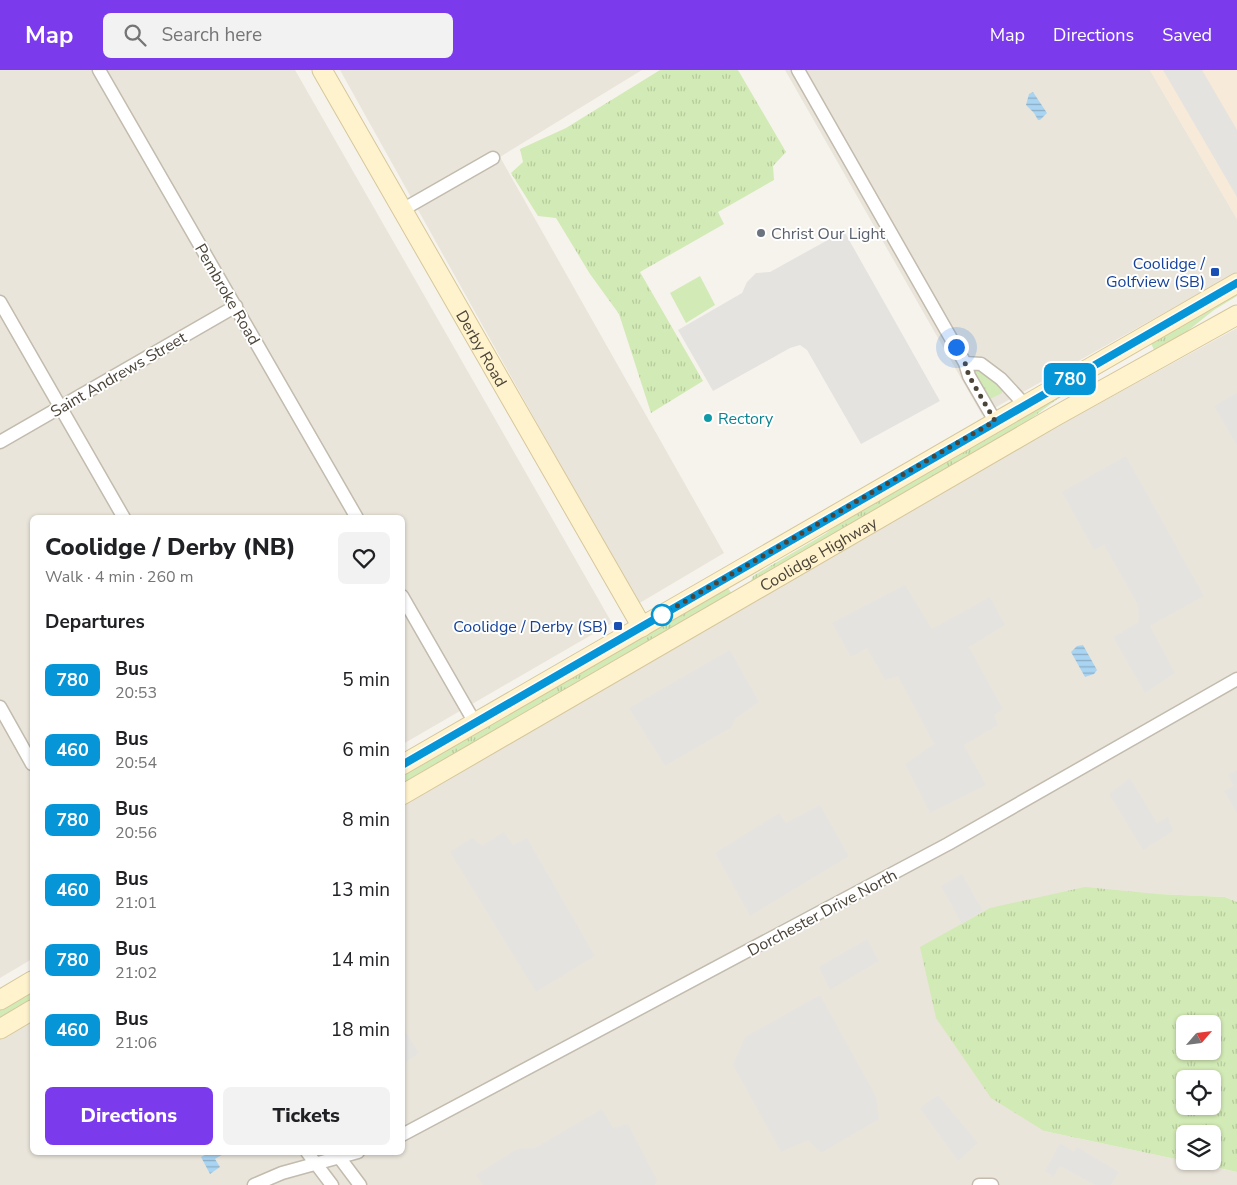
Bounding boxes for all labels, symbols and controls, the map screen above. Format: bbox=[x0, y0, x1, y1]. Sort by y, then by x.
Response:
search box bbox=[103, 13, 453, 58]
text: Map bbox=[25, 19, 73, 51]
icon: search bbox=[121, 21, 149, 49]
text: Search here bbox=[161, 22, 262, 48]
text: Map bbox=[990, 23, 1025, 47]
text: Directions bbox=[1053, 23, 1134, 47]
text: Saved bbox=[1162, 23, 1212, 47]
place label: Christ Our Light bbox=[771, 223, 886, 245]
marker: Christ Our Light bbox=[755, 227, 767, 239]
street label: Pembroke Road bbox=[189, 240, 265, 349]
place label: Coolidge / Golfview (SB) bbox=[1106, 253, 1205, 293]
marker: Coolidge / Golfview (SB) bbox=[1209, 266, 1221, 278]
street label: Derby Road bbox=[450, 307, 512, 391]
street label: Saint Andrews Street bbox=[46, 327, 191, 423]
your location bbox=[944, 335, 969, 360]
line badge: 780 bbox=[1041, 363, 1099, 395]
text: 780 bbox=[1054, 367, 1086, 391]
place label: Rectory bbox=[718, 408, 774, 430]
marker: Rectory bbox=[702, 412, 714, 424]
street label: Coolidge Highway bbox=[756, 512, 882, 597]
text: Coolidge / Derby (NB) bbox=[45, 531, 296, 563]
button: heart bbox=[338, 532, 390, 584]
text: Walk · 4 min · 260 m bbox=[45, 566, 193, 588]
unlabelled marker bbox=[651, 604, 673, 626]
text: Departures bbox=[45, 609, 145, 635]
place label: Coolidge / Derby (SB) bbox=[453, 616, 608, 638]
marker: Coolidge / Derby (SB) bbox=[612, 620, 624, 632]
text: Bus bbox=[115, 656, 148, 682]
text: 5 min bbox=[342, 667, 390, 693]
text: 780 bbox=[56, 668, 89, 692]
text: 20:53 bbox=[115, 682, 157, 704]
text: Bus bbox=[115, 726, 148, 752]
text: 6 min bbox=[342, 737, 390, 763]
text: 460 bbox=[56, 738, 89, 762]
text: 20:54 bbox=[115, 752, 157, 774]
text: Bus bbox=[115, 796, 148, 822]
text: 8 min bbox=[342, 807, 390, 833]
text: 780 bbox=[56, 808, 89, 832]
text: 20:56 bbox=[115, 822, 157, 844]
street label: Dorchester Drive North bbox=[744, 864, 901, 962]
text: Bus bbox=[115, 866, 148, 892]
text: 13 min bbox=[331, 877, 390, 903]
text: 460 bbox=[56, 878, 89, 902]
text: 21:01 bbox=[115, 892, 157, 914]
text: Bus bbox=[115, 936, 148, 962]
text: 14 min bbox=[331, 947, 390, 973]
text: 780 bbox=[56, 948, 89, 972]
text: 21:02 bbox=[115, 962, 157, 984]
text: Bus bbox=[115, 1006, 148, 1032]
north arrow bbox=[1176, 1015, 1221, 1060]
map controls bbox=[1176, 1015, 1221, 1170]
text: 18 min bbox=[331, 1017, 390, 1043]
text: 460 bbox=[56, 1018, 89, 1042]
text: 21:06 bbox=[115, 1032, 157, 1054]
button: locate bbox=[1176, 1070, 1221, 1115]
button: Directions bbox=[45, 1087, 213, 1145]
button: Tickets bbox=[223, 1087, 390, 1145]
button: layers bbox=[1176, 1125, 1221, 1170]

